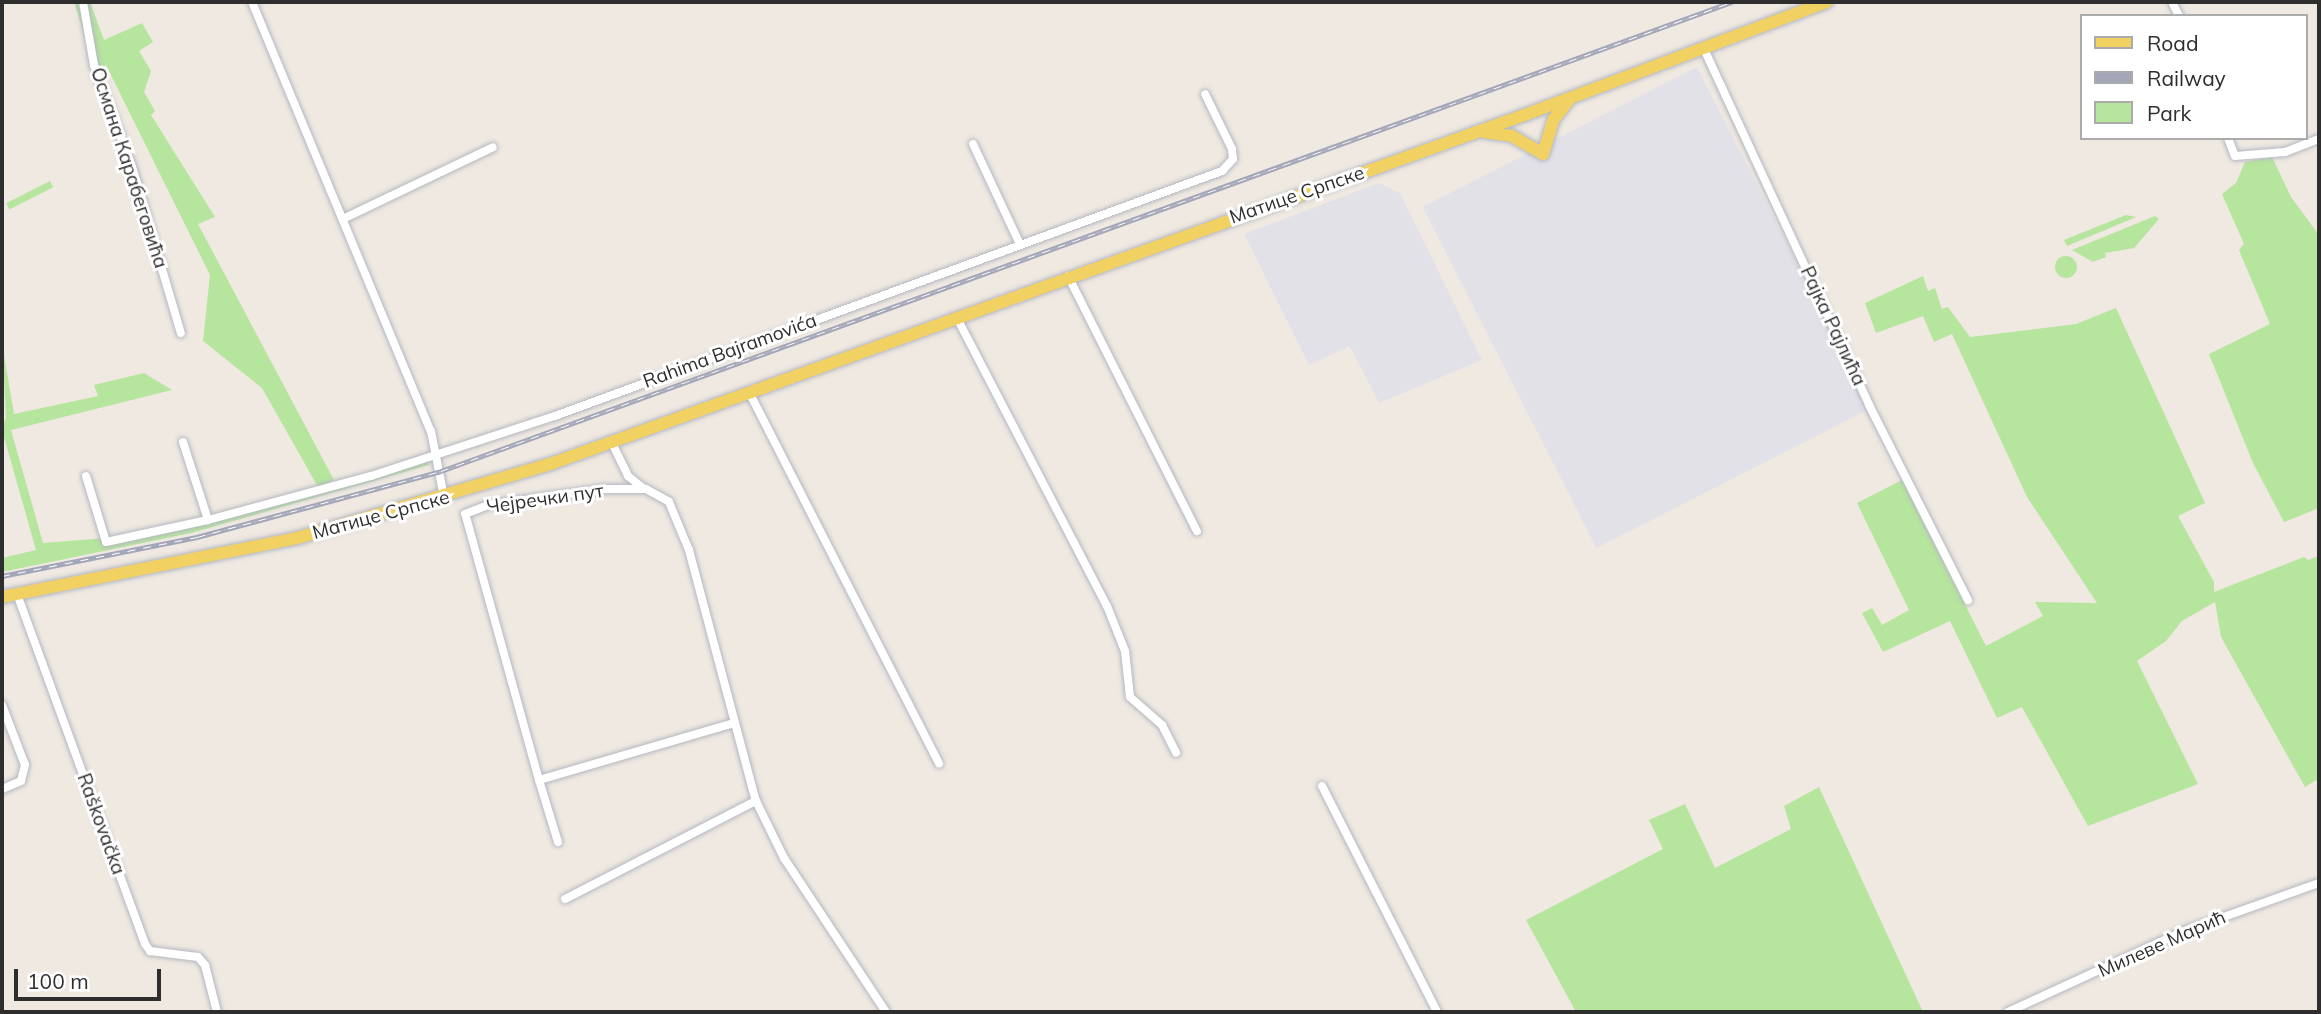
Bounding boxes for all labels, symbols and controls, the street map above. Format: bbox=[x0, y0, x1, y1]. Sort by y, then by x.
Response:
legend bbox=[2080, 14, 2307, 140]
text: Road bbox=[2147, 30, 2198, 56]
street label: Османа Карабеговића bbox=[86, 65, 172, 271]
text: Railway bbox=[2147, 65, 2226, 91]
text: Park bbox=[2147, 100, 2191, 126]
street label: Матице Српске bbox=[1227, 161, 1367, 229]
street label: Рајка Рајлића bbox=[1795, 263, 1871, 389]
street label: Rahima Bajramovića bbox=[640, 309, 820, 393]
street label: Чејречки пут bbox=[485, 480, 605, 518]
street label: Матице Српске bbox=[310, 486, 452, 544]
street label: Raškovačka bbox=[72, 770, 130, 878]
street label: Милеве Мaрић bbox=[2095, 906, 2229, 982]
scale bar bbox=[18, 954, 164, 998]
text: 100 m bbox=[27, 968, 89, 994]

